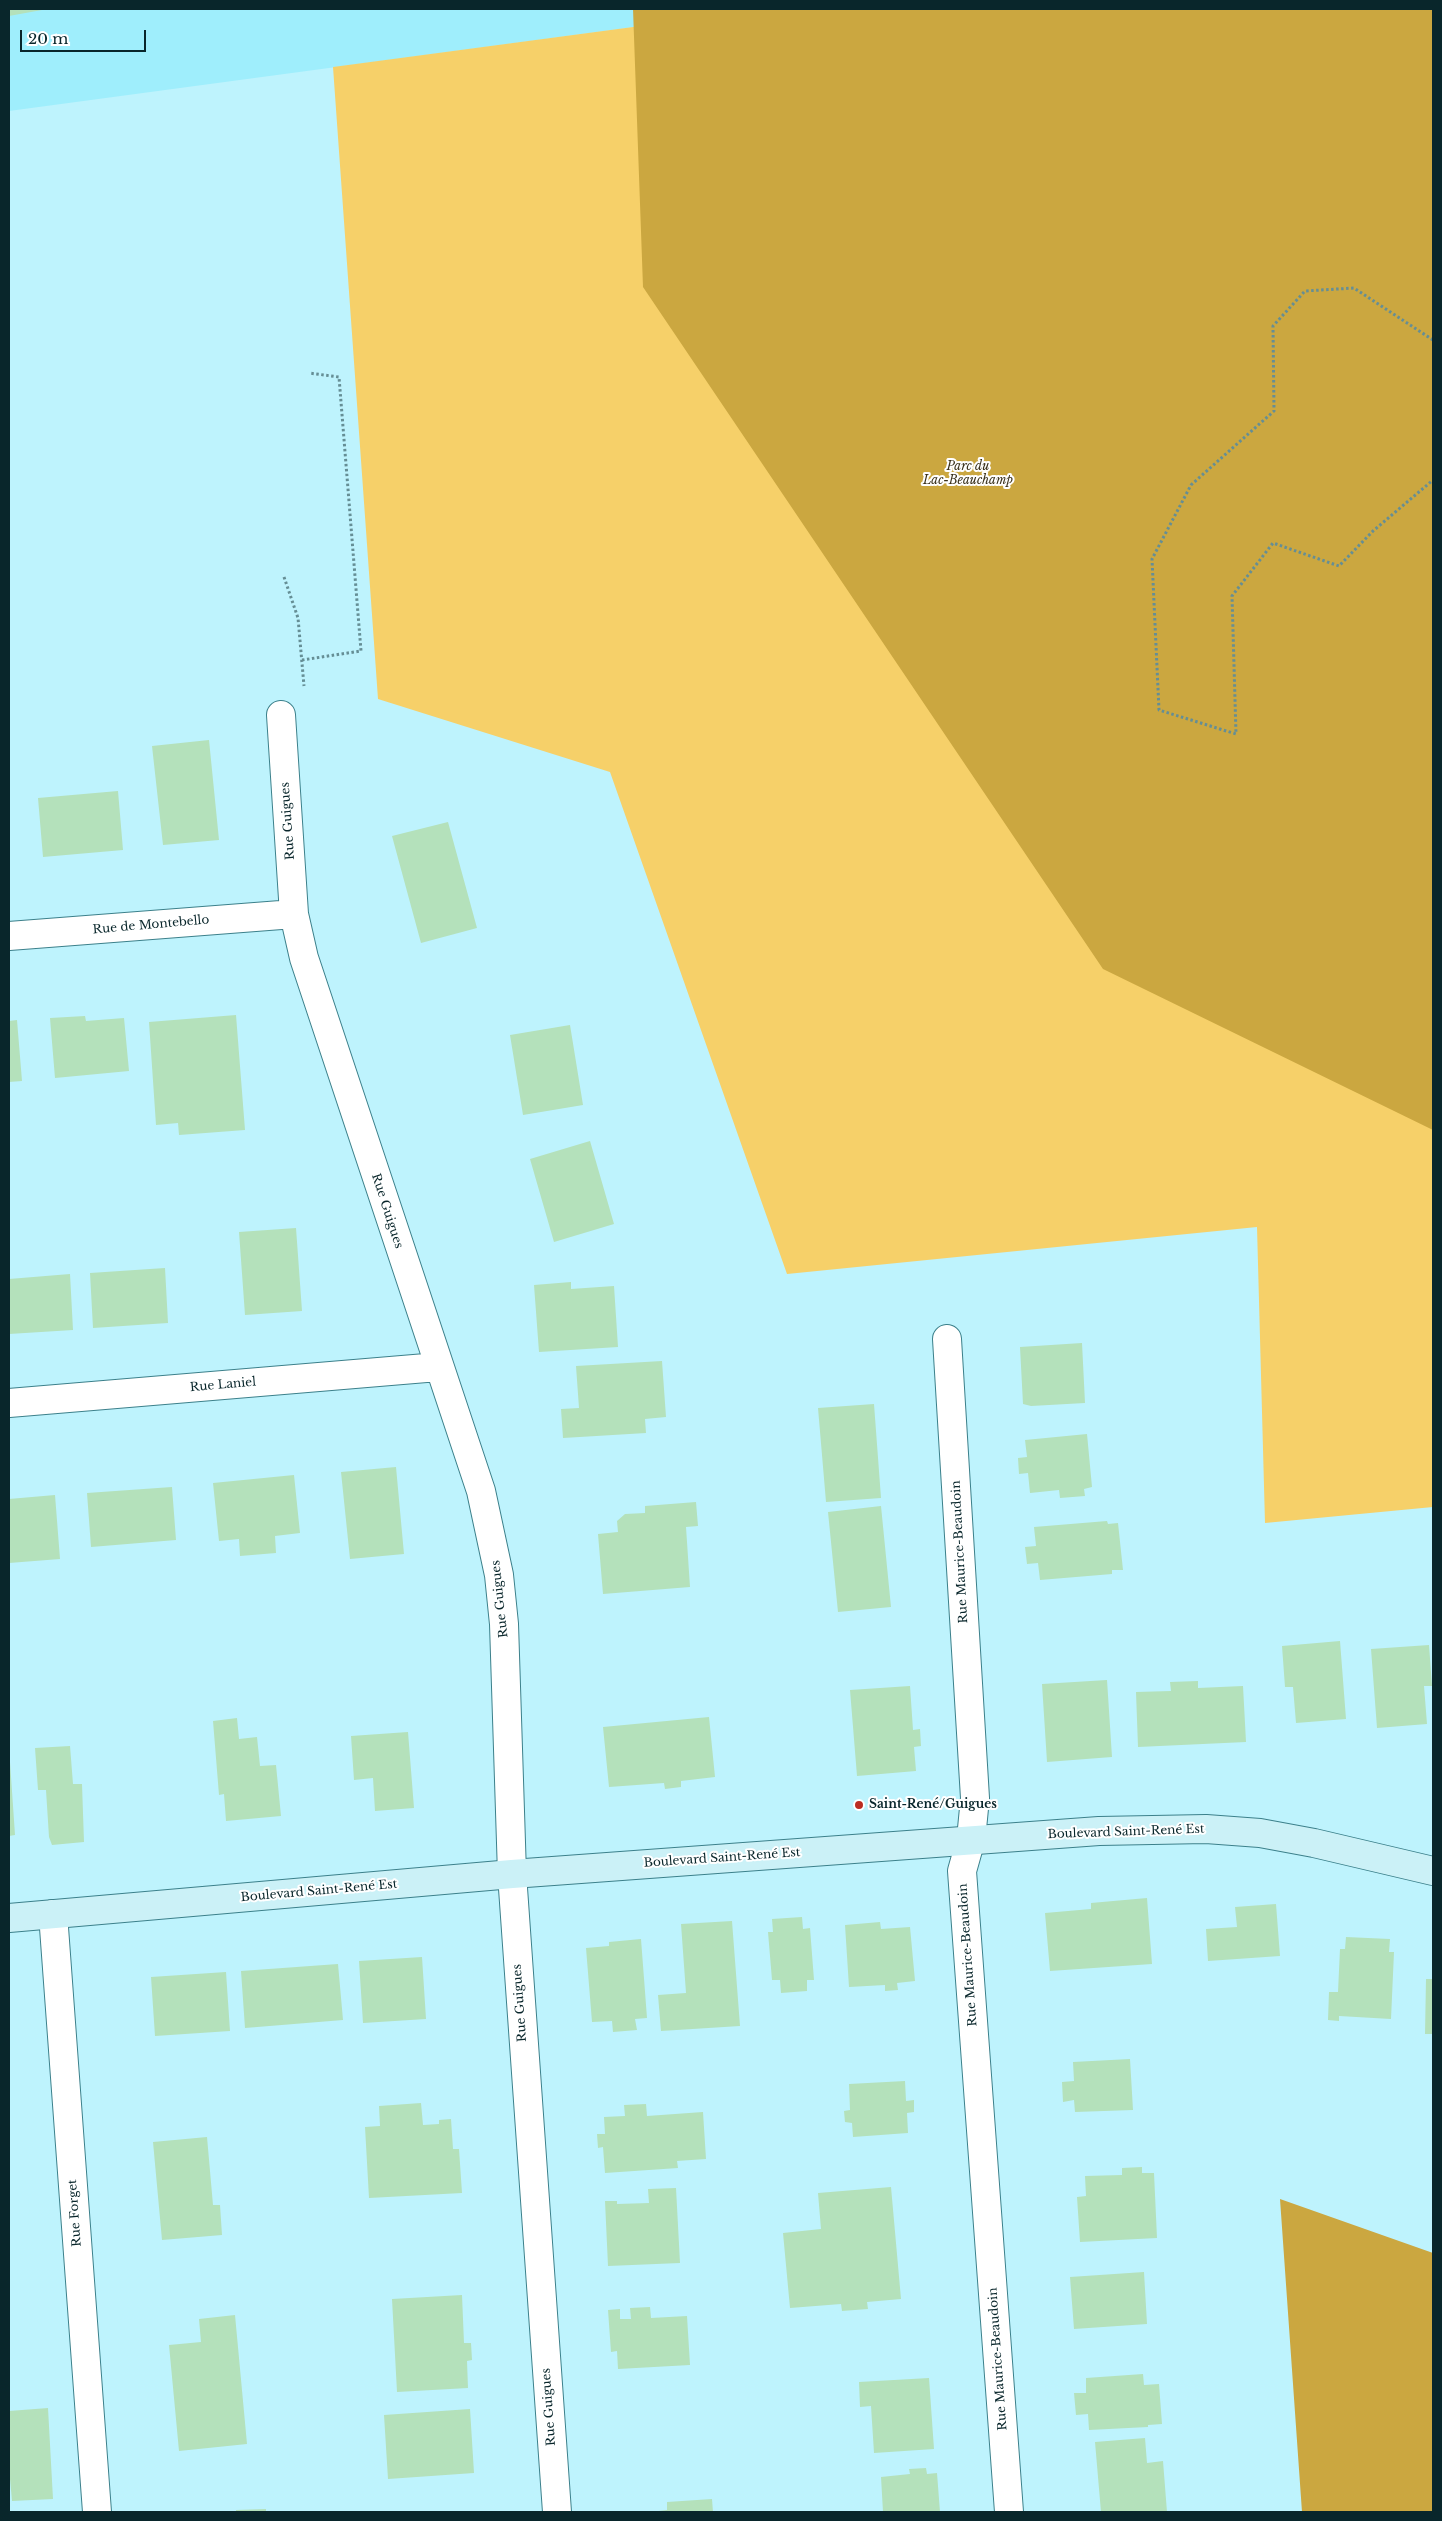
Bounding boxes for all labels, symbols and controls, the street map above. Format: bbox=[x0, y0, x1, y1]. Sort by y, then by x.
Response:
scale bar bbox=[22, 20, 149, 52]
text: 20 m bbox=[28, 29, 68, 48]
park label: Parc du Lac-Beauchamp bbox=[923, 460, 1013, 488]
street label: Rue Guigues bbox=[278, 782, 298, 860]
street label: Rue de Montebello bbox=[92, 913, 210, 937]
street label: Rue Guigues bbox=[368, 1172, 406, 1250]
street label: Rue Laniel bbox=[189, 1375, 257, 1395]
street label: Rue Maurice-Beaudoin bbox=[949, 1480, 971, 1624]
street label: Rue Guigues bbox=[489, 1559, 511, 1639]
place label: Saint-René/Guigues bbox=[869, 1798, 997, 1812]
marker: Saint-René/Guigues bbox=[853, 1799, 865, 1811]
street label: Boulevard Saint-René Est bbox=[1047, 1822, 1205, 1842]
street label: Boulevard Saint-René Est bbox=[643, 1845, 801, 1871]
street label: Boulevard Saint-René Est bbox=[240, 1877, 398, 1905]
street label: Rue Maurice-Beaudoin bbox=[956, 1883, 980, 2027]
street label: Rue Guigues bbox=[510, 1964, 530, 2042]
street label: Rue Forget bbox=[65, 2179, 85, 2247]
street label: Rue Maurice-Beaudoin bbox=[986, 2287, 1010, 2431]
street label: Rue Guigues bbox=[539, 2368, 559, 2446]

